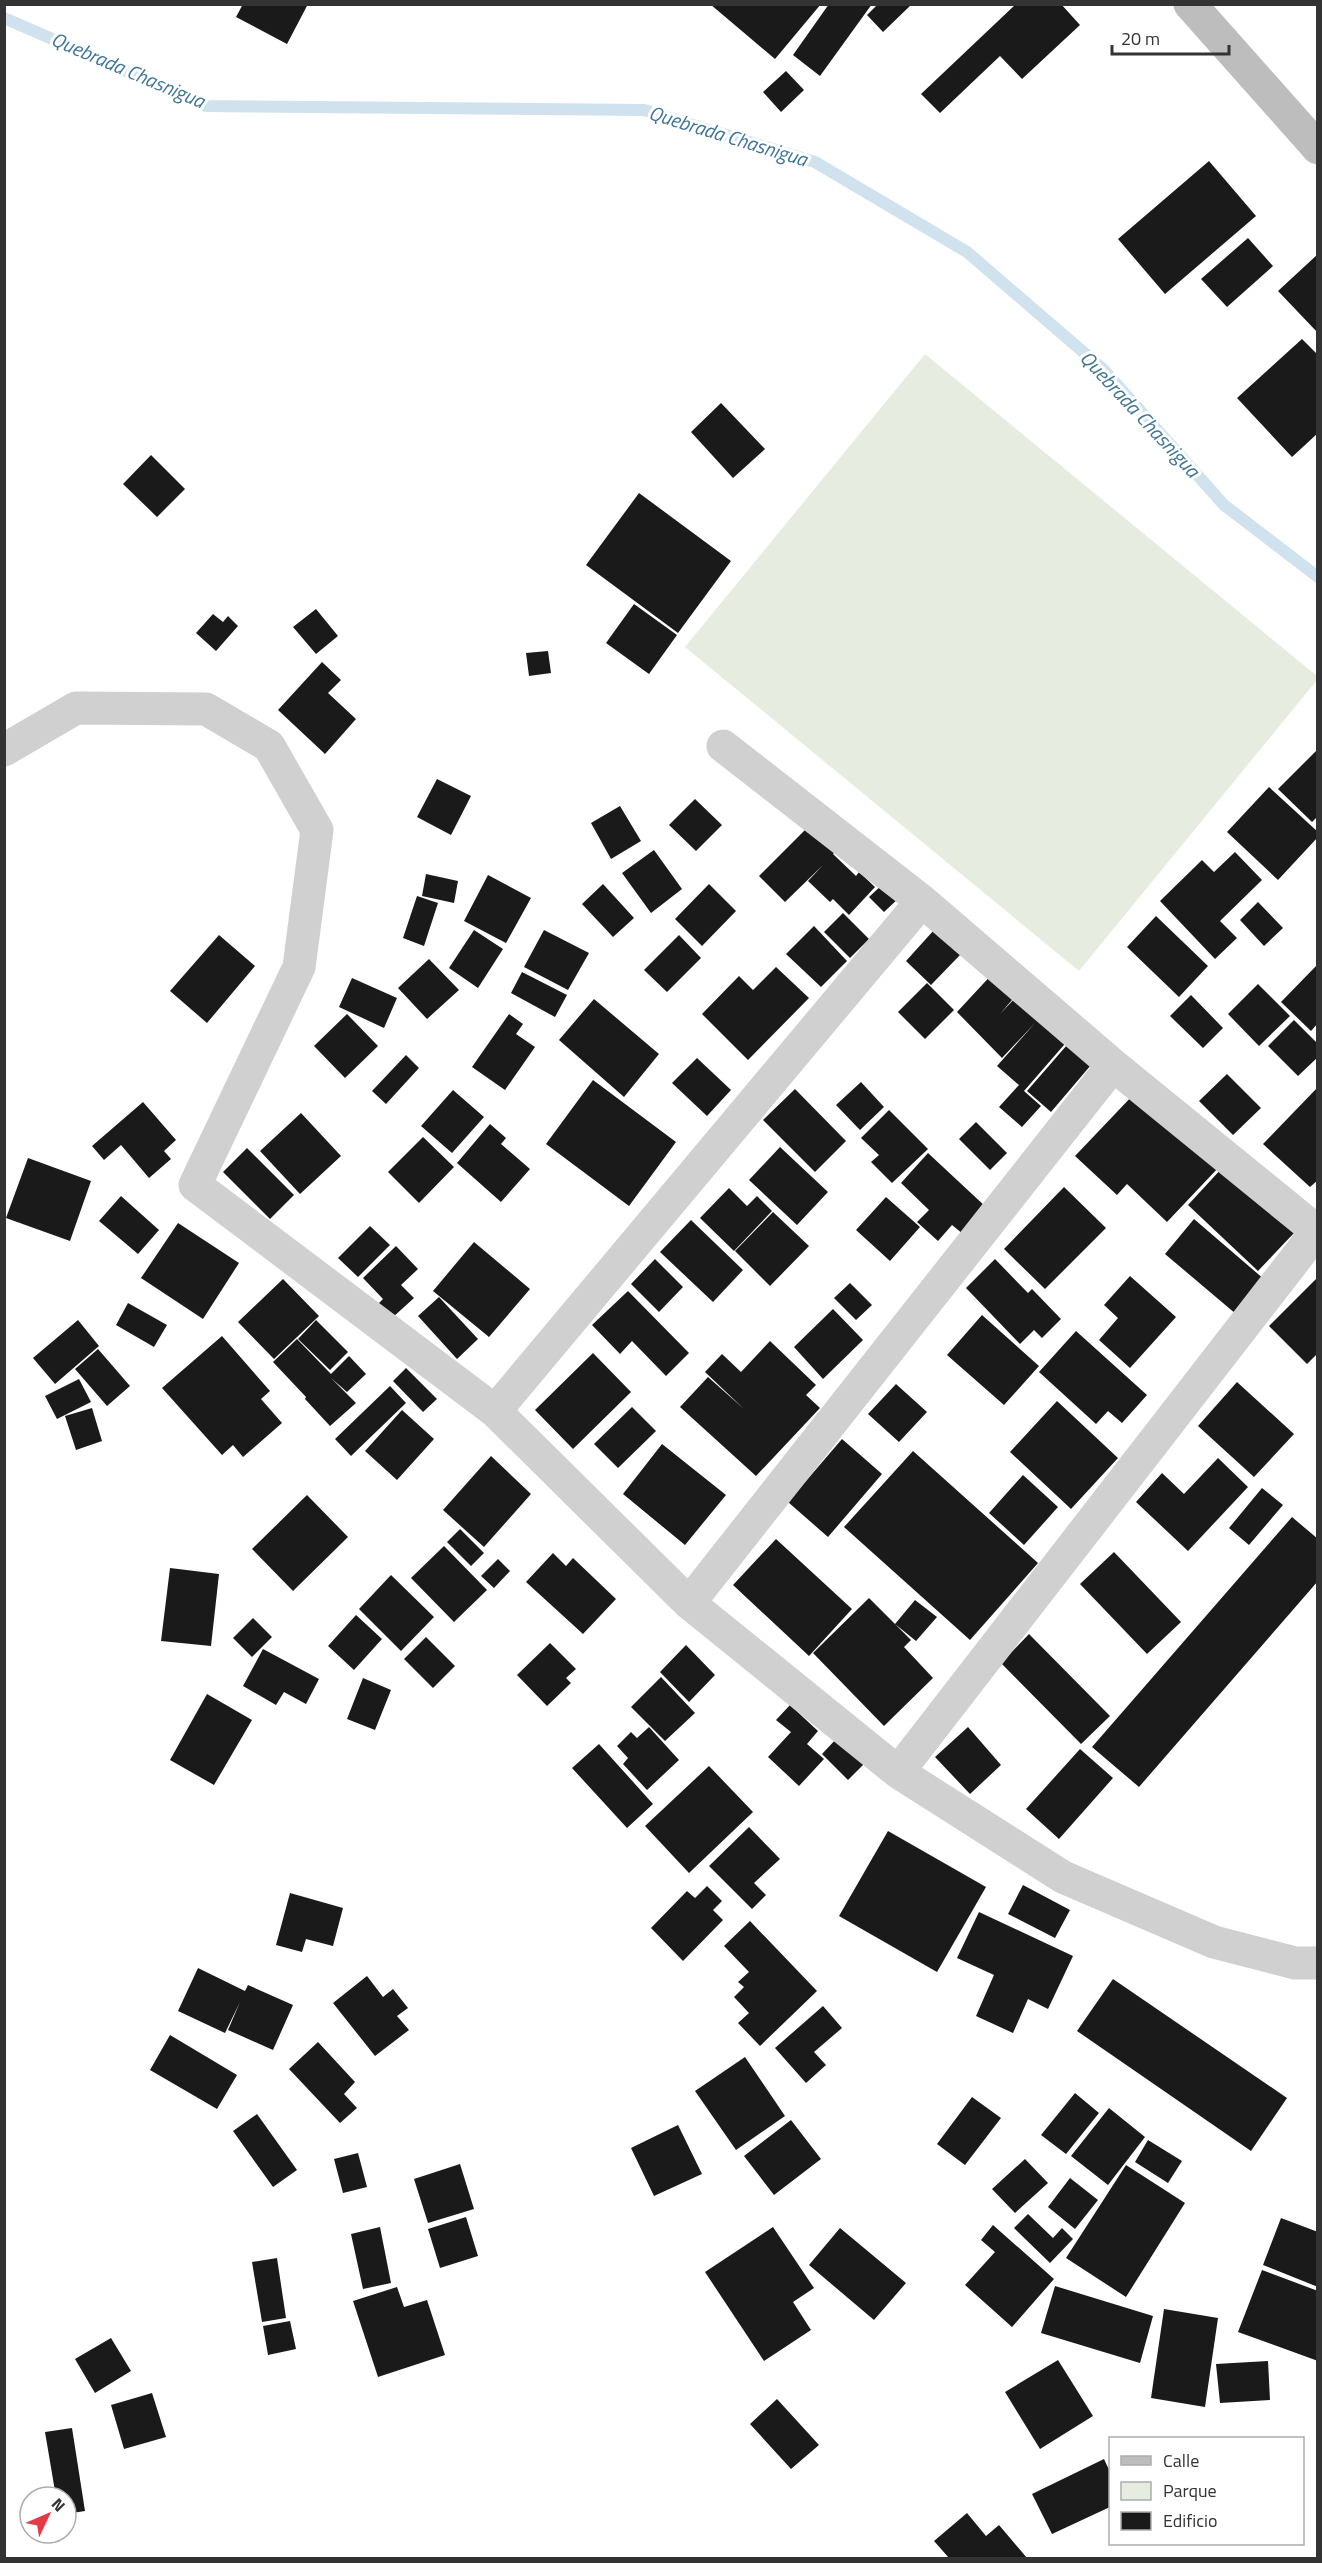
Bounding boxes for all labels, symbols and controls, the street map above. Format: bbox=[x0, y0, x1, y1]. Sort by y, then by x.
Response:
scale bar bbox=[1112, 18, 1229, 56]
water label: Quebrada Chasnigua bbox=[47, 23, 211, 116]
text: 20 m bbox=[1121, 25, 1160, 52]
water label: Quebrada Chasnigua bbox=[645, 97, 812, 175]
water label: Quebrada Chasnigua bbox=[1073, 343, 1208, 485]
legend bbox=[1109, 2437, 1304, 2545]
text: Calle bbox=[1163, 2447, 1199, 2474]
text: Parque bbox=[1163, 2477, 1217, 2504]
north arrow bbox=[18, 2485, 78, 2545]
text: N bbox=[46, 2492, 71, 2517]
text: Edificio bbox=[1163, 2507, 1217, 2534]

